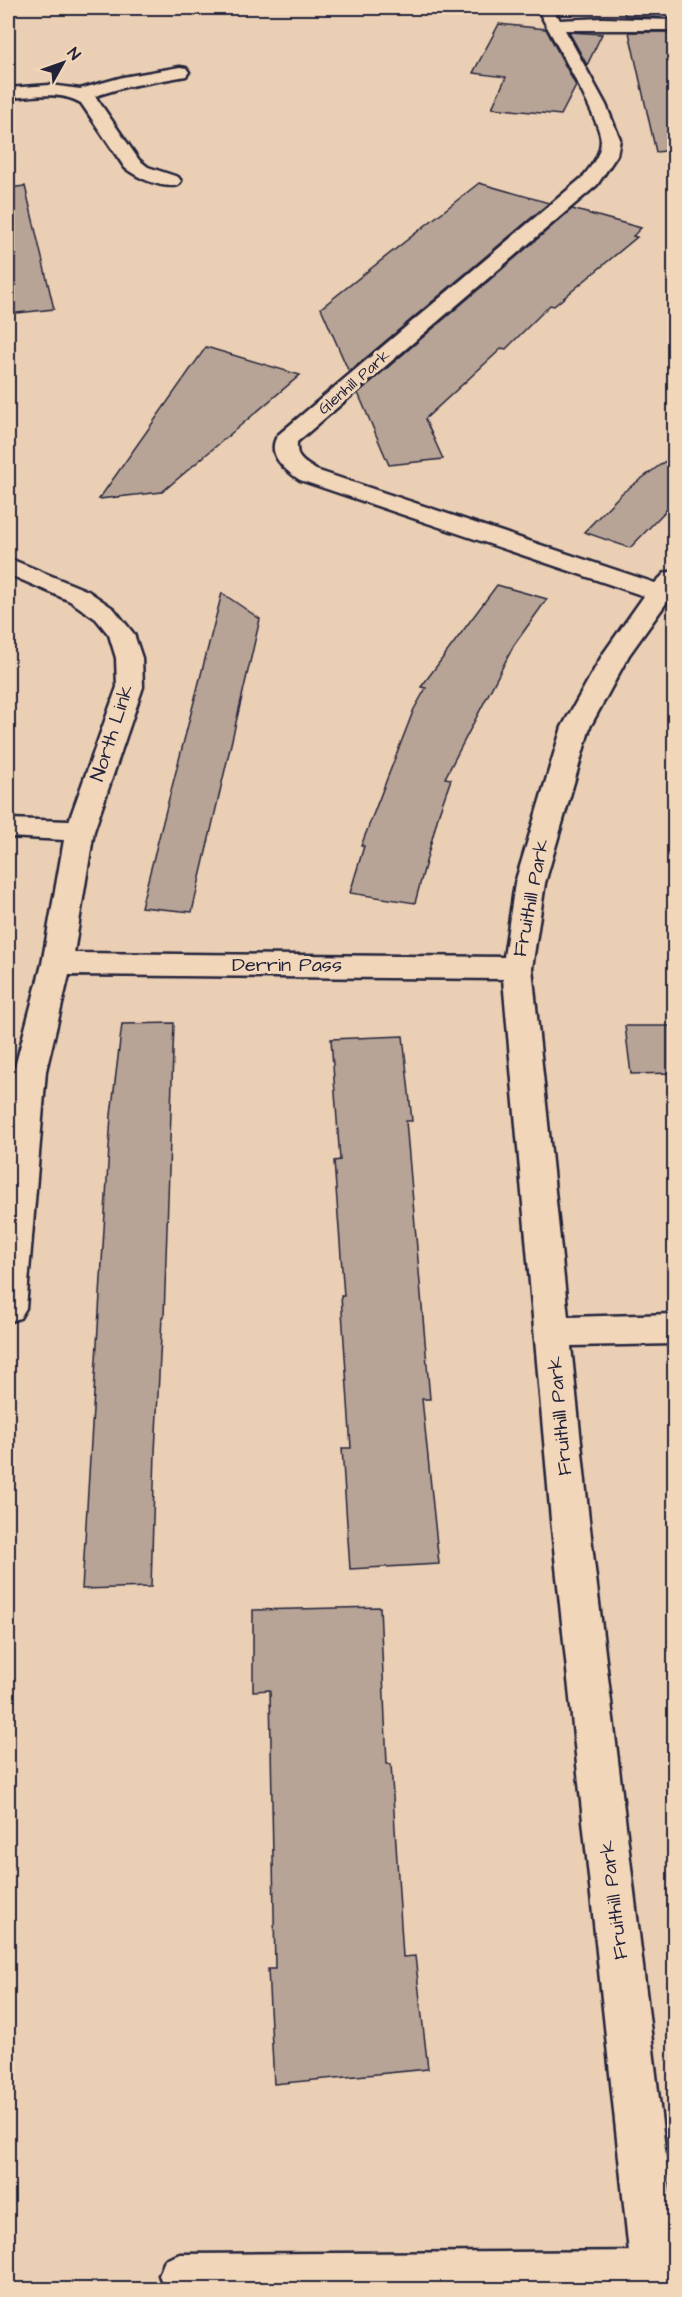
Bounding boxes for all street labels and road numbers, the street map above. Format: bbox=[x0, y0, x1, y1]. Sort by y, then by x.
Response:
street label: Glenhill Park bbox=[313, 344, 395, 420]
street label: North Link bbox=[83, 681, 141, 785]
street label: Fruithill Park bbox=[506, 837, 556, 959]
street label: Derrin Pass bbox=[232, 951, 342, 979]
street label: Fruithill Park bbox=[541, 1355, 579, 1477]
street label: Fruithill Park bbox=[593, 1839, 635, 1961]

